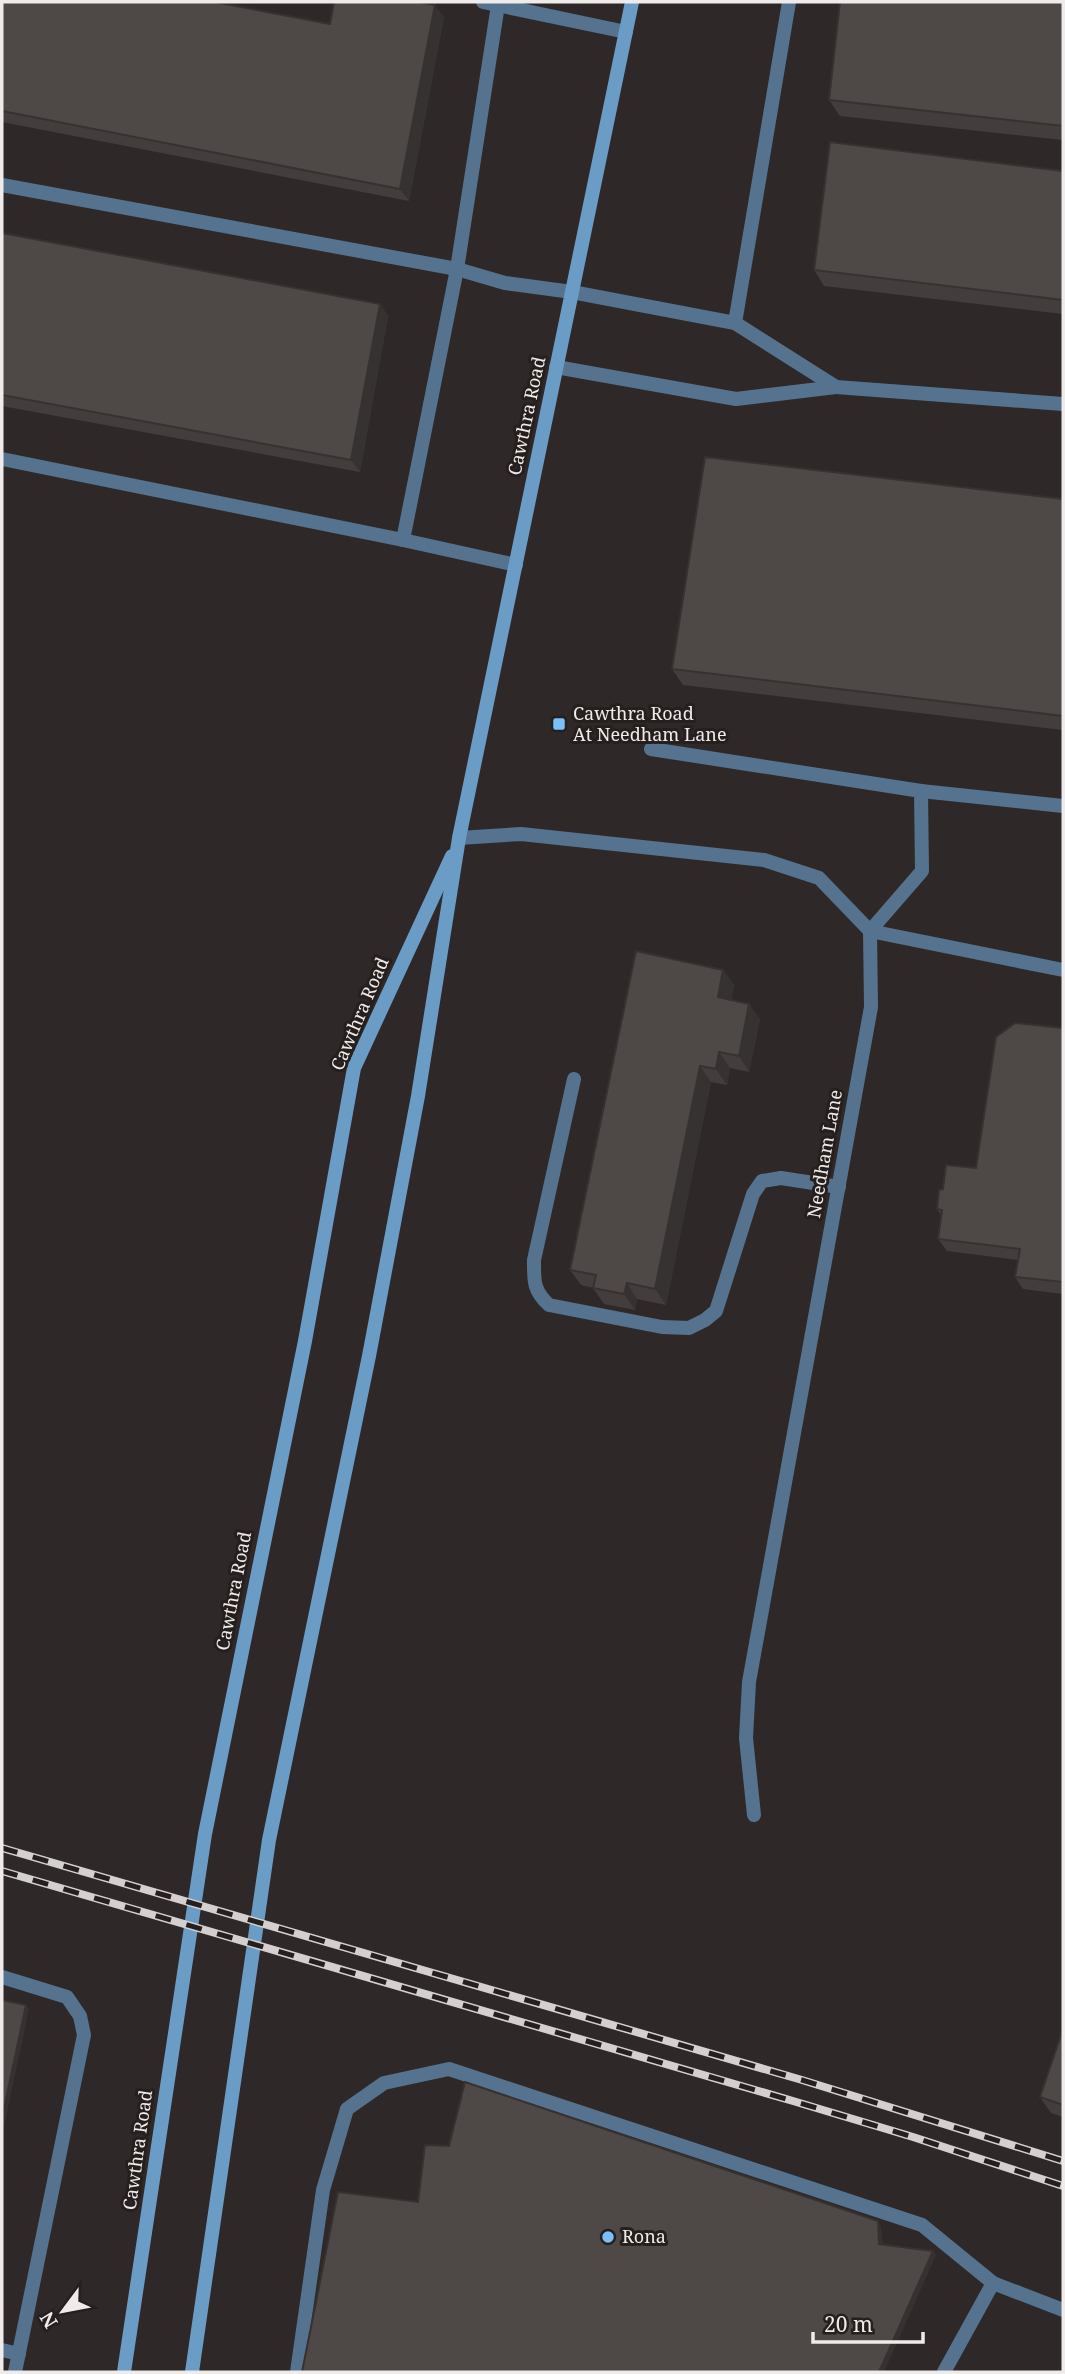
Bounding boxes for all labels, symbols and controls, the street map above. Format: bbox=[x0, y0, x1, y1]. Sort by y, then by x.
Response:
street label: Cawthra Road bbox=[502, 354, 550, 477]
place label: Cawthra Road At Needham Lane bbox=[573, 701, 727, 746]
marker: Cawthra Road At Needham Lane bbox=[551, 716, 567, 732]
street label: Cawthra Road bbox=[324, 953, 394, 1074]
street label: Needham Lane bbox=[801, 1088, 847, 1220]
street label: Cawthra Road bbox=[210, 1529, 256, 1652]
street label: Cawthra Road bbox=[117, 2088, 157, 2211]
place label: Rona bbox=[622, 2224, 666, 2248]
marker: Rona bbox=[600, 2229, 616, 2245]
north arrow bbox=[28, 2276, 98, 2346]
scale bar bbox=[813, 2300, 923, 2344]
text: N bbox=[34, 2307, 64, 2333]
text: 20 m bbox=[824, 2310, 873, 2338]

